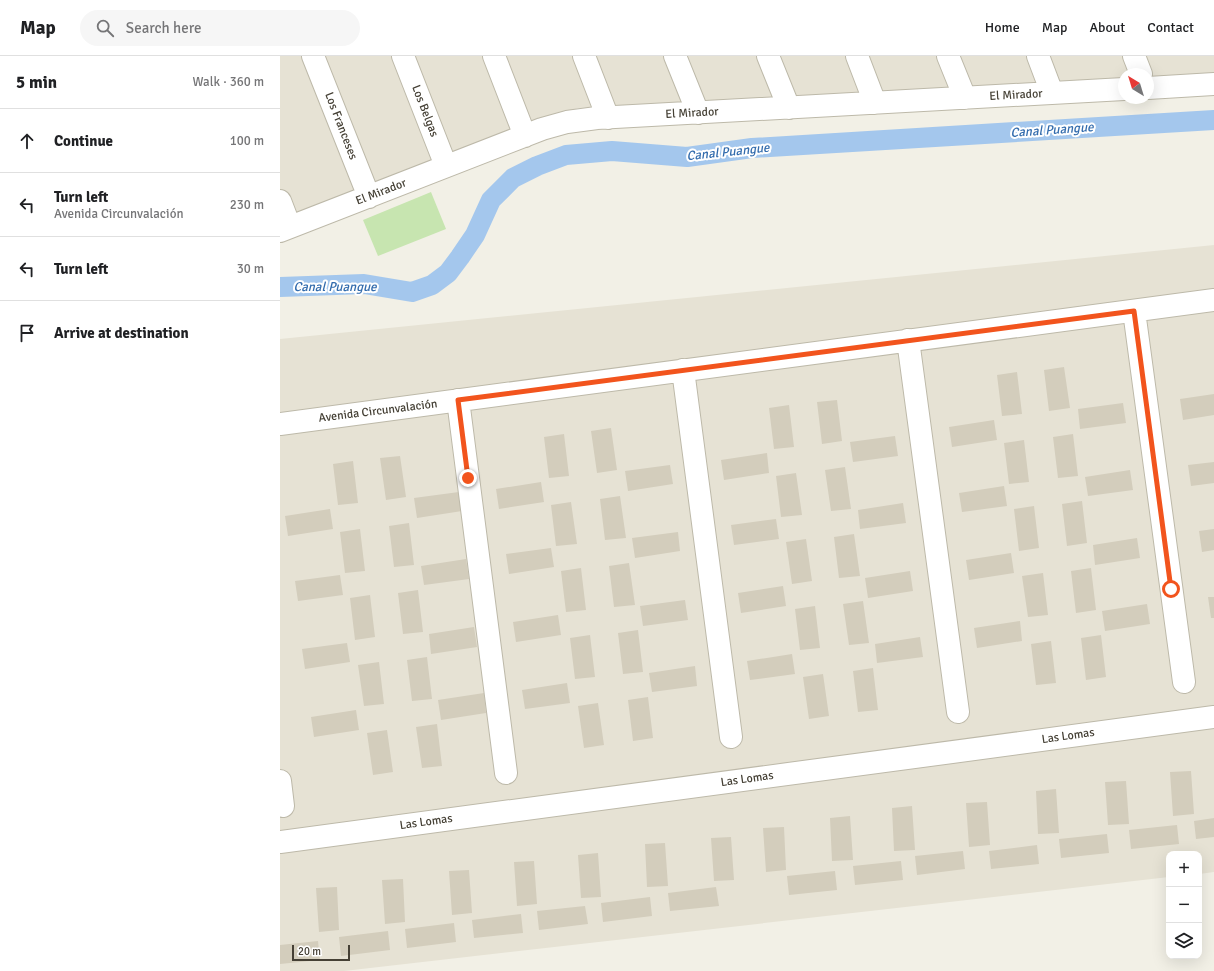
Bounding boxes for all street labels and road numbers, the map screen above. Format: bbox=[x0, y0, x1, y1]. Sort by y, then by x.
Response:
street label: Los Belgas bbox=[408, 83, 442, 139]
street label: El Mirador bbox=[989, 86, 1044, 104]
street label: Los Franceses bbox=[321, 90, 361, 162]
street label: El Mirador bbox=[665, 104, 720, 122]
street label: El Mirador bbox=[353, 175, 409, 209]
street label: Avenida Circunvalación bbox=[318, 396, 438, 426]
street label: Las Lomas bbox=[1041, 725, 1095, 747]
street label: Las Lomas bbox=[720, 768, 774, 790]
street label: Las Lomas bbox=[399, 811, 453, 833]

